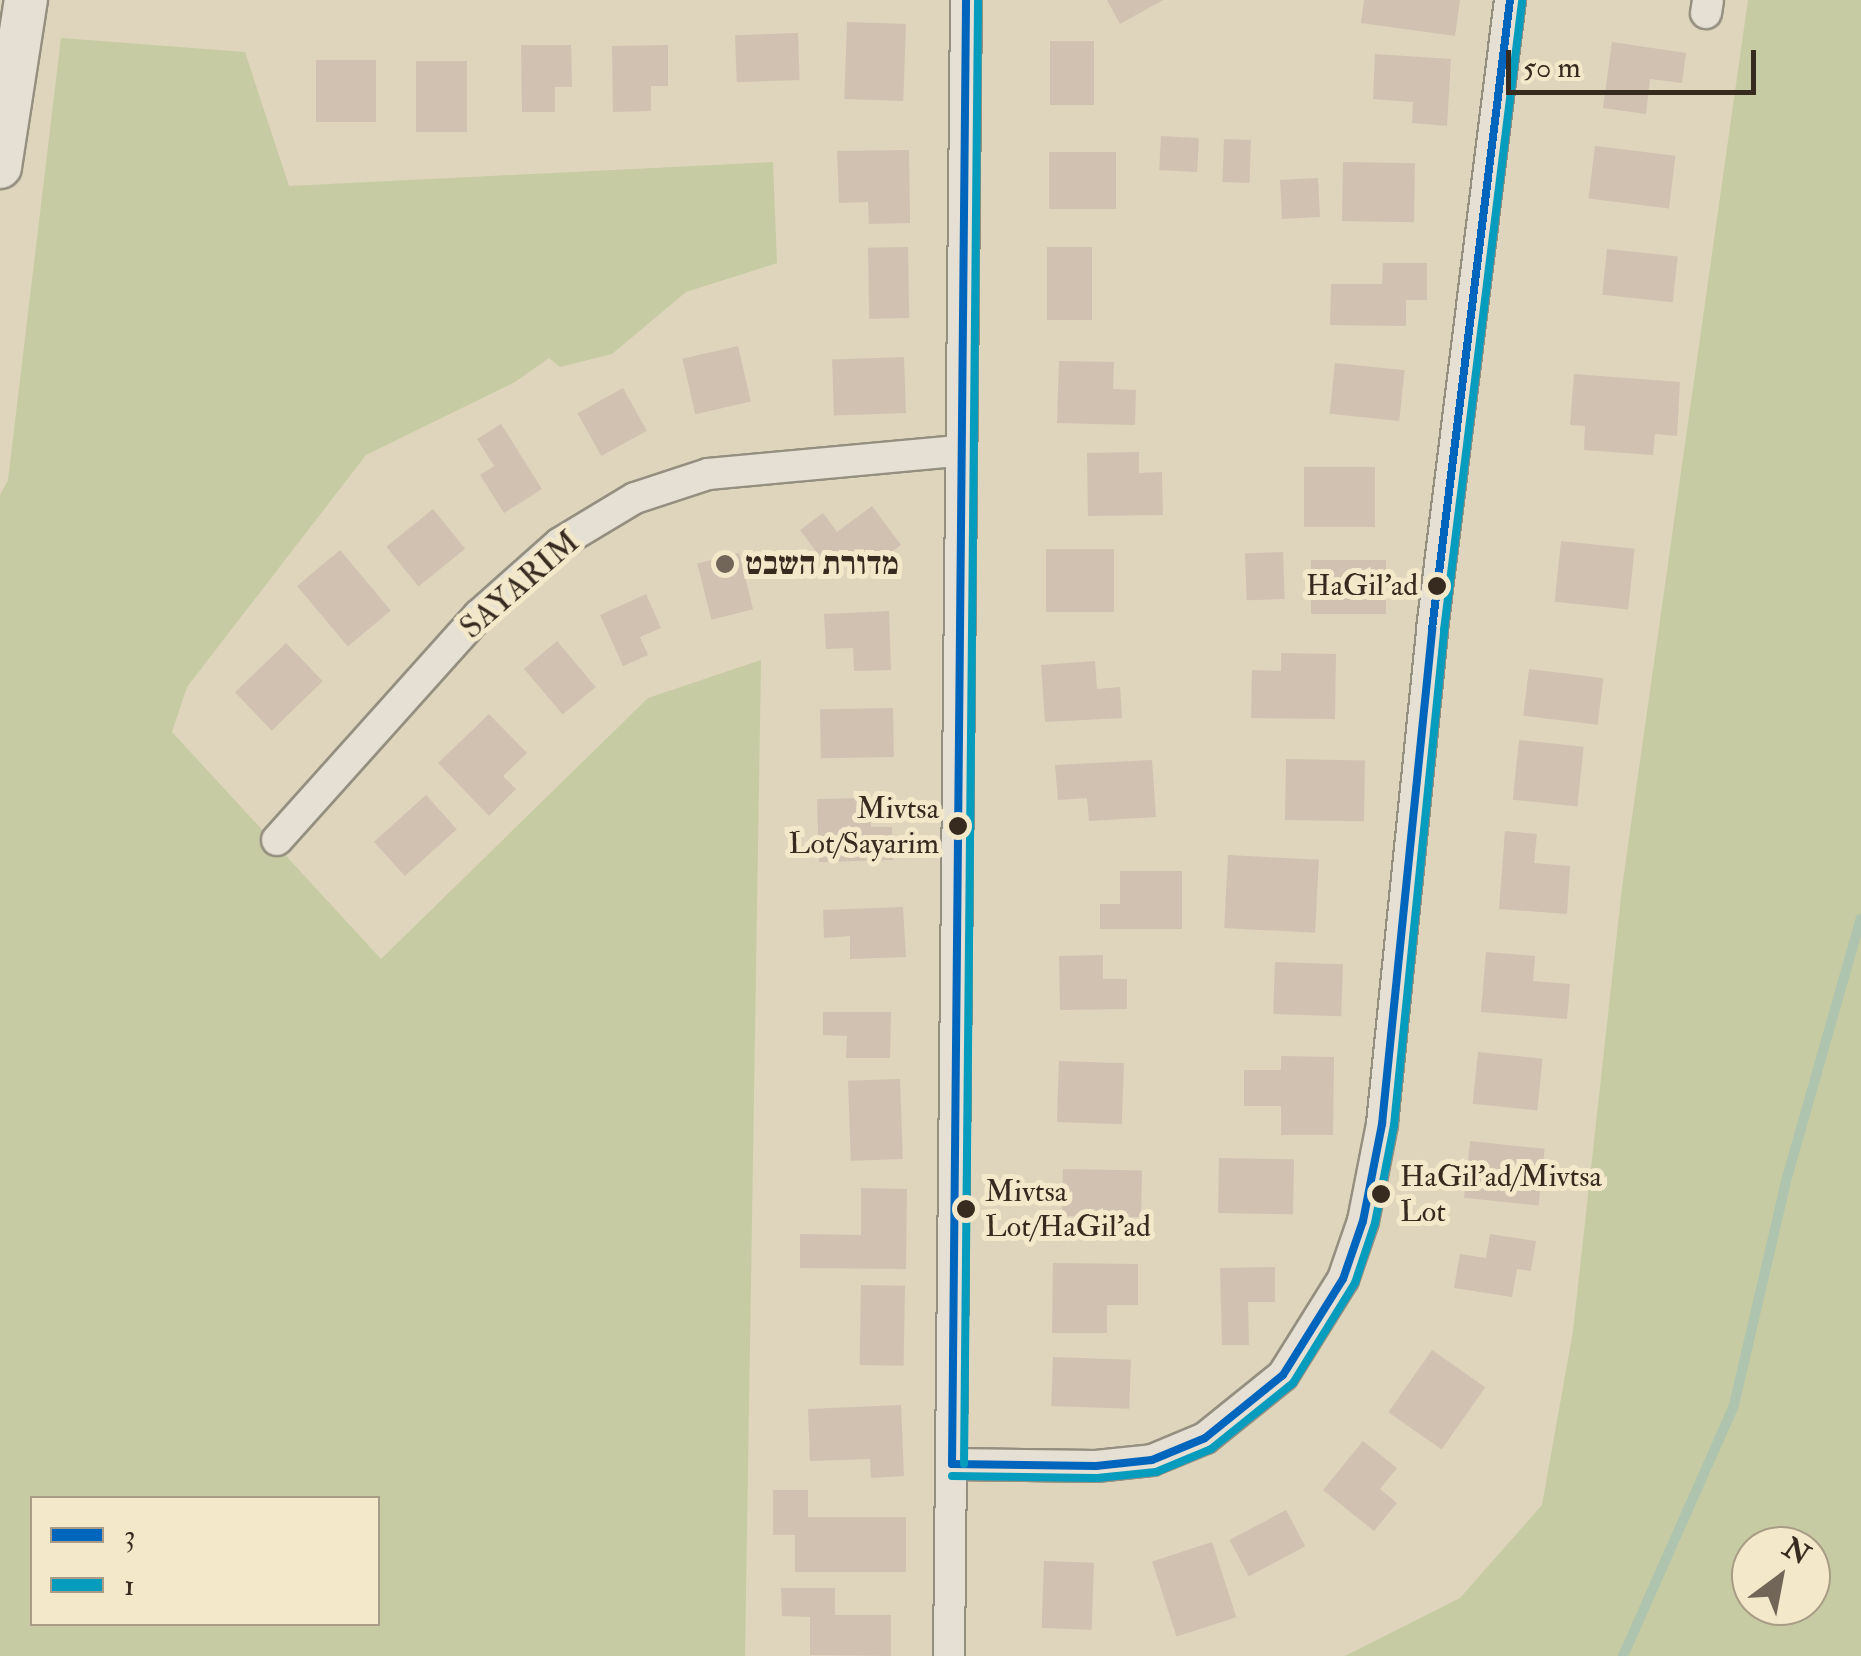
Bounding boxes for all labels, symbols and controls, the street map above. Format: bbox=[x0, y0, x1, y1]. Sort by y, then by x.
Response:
scale bar bbox=[1511, 30, 1761, 92]
text: 50 m bbox=[1523, 49, 1581, 86]
street label: SAYARIM bbox=[453, 523, 587, 647]
place label: מדורת השבט bbox=[745, 545, 899, 583]
marker: מדורת השבט bbox=[714, 553, 736, 575]
place label: HaGil'ad bbox=[1306, 568, 1418, 604]
marker: HaGil'ad bbox=[1427, 576, 1447, 596]
place label: Mivtsa Lot/Sayarim bbox=[789, 791, 939, 862]
marker: Mivtsa Lot/Sayarim bbox=[948, 816, 968, 836]
place label: HaGil'ad/Mivtsa Lot bbox=[1400, 1159, 1602, 1230]
place label: Mivtsa Lot/HaGil'ad bbox=[985, 1174, 1151, 1244]
marker: HaGil'ad/Mivtsa Lot bbox=[1371, 1184, 1391, 1204]
marker: Mivtsa Lot/HaGil'ad bbox=[956, 1199, 976, 1219]
legend bbox=[30, 1496, 380, 1626]
text: 3 bbox=[124, 1517, 136, 1554]
north arrow bbox=[1731, 1526, 1831, 1626]
text: N bbox=[1776, 1530, 1816, 1573]
text: 1 bbox=[124, 1567, 135, 1604]

